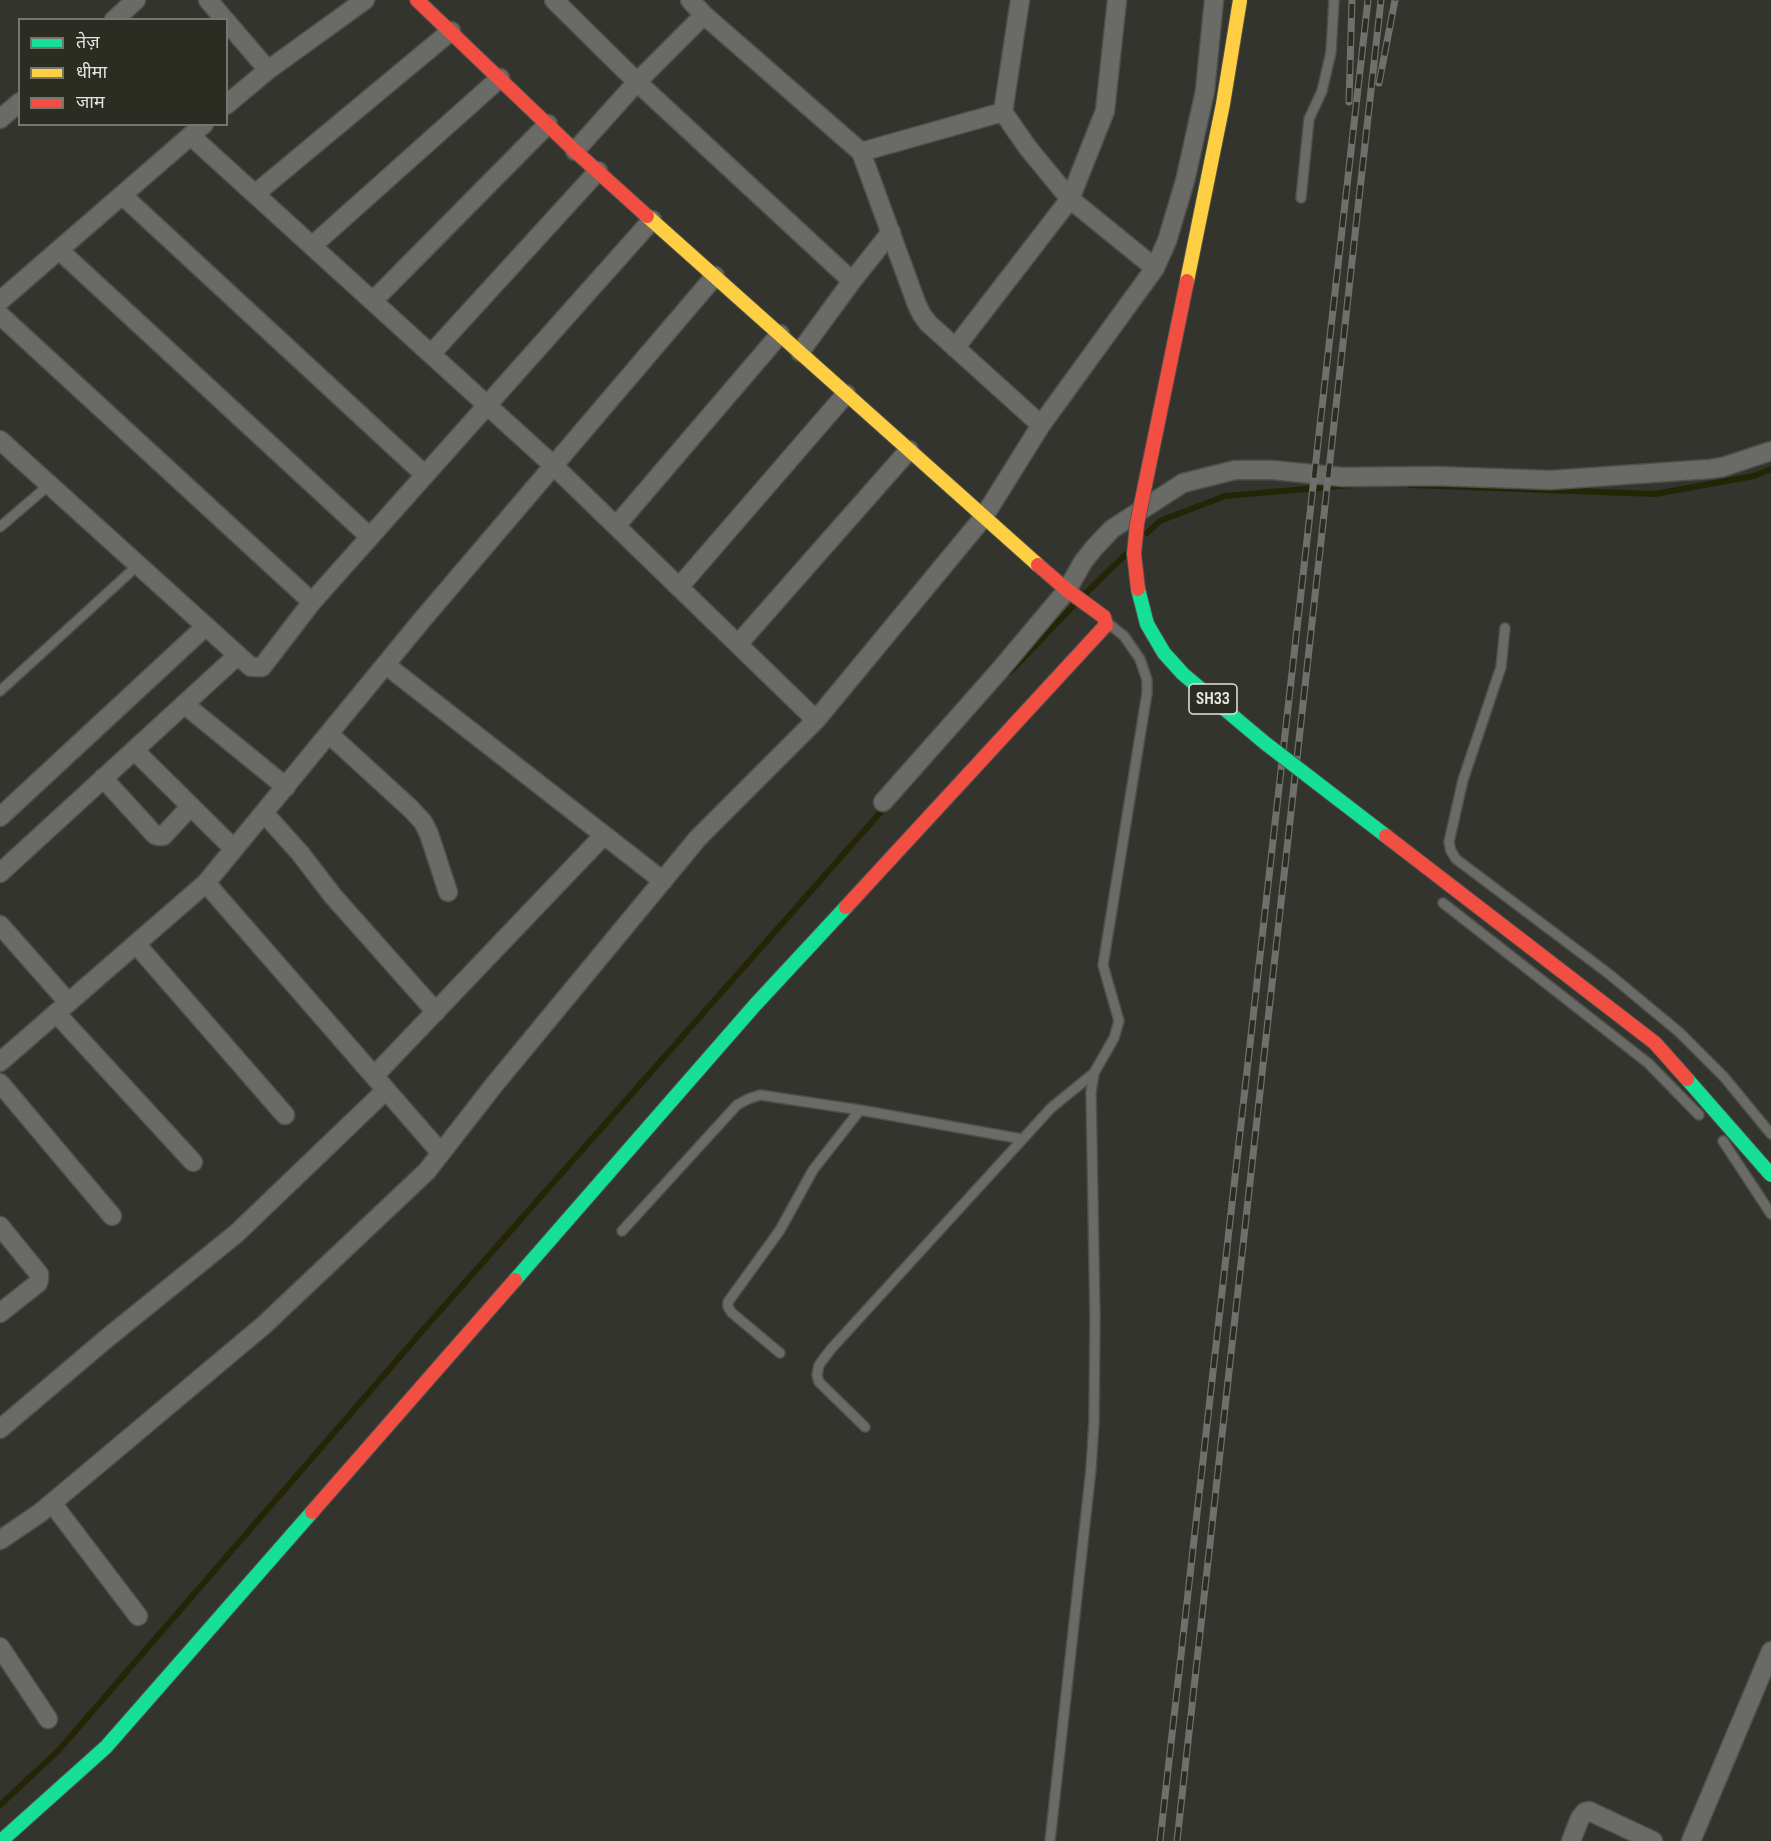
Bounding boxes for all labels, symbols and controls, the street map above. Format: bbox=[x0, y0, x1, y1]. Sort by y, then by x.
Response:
legend bbox=[18, 18, 228, 126]
text: तेज़ bbox=[76, 32, 100, 53]
text: धीमा bbox=[76, 62, 107, 83]
text: जाम bbox=[76, 92, 105, 113]
road number: SH33 bbox=[1189, 684, 1237, 714]

